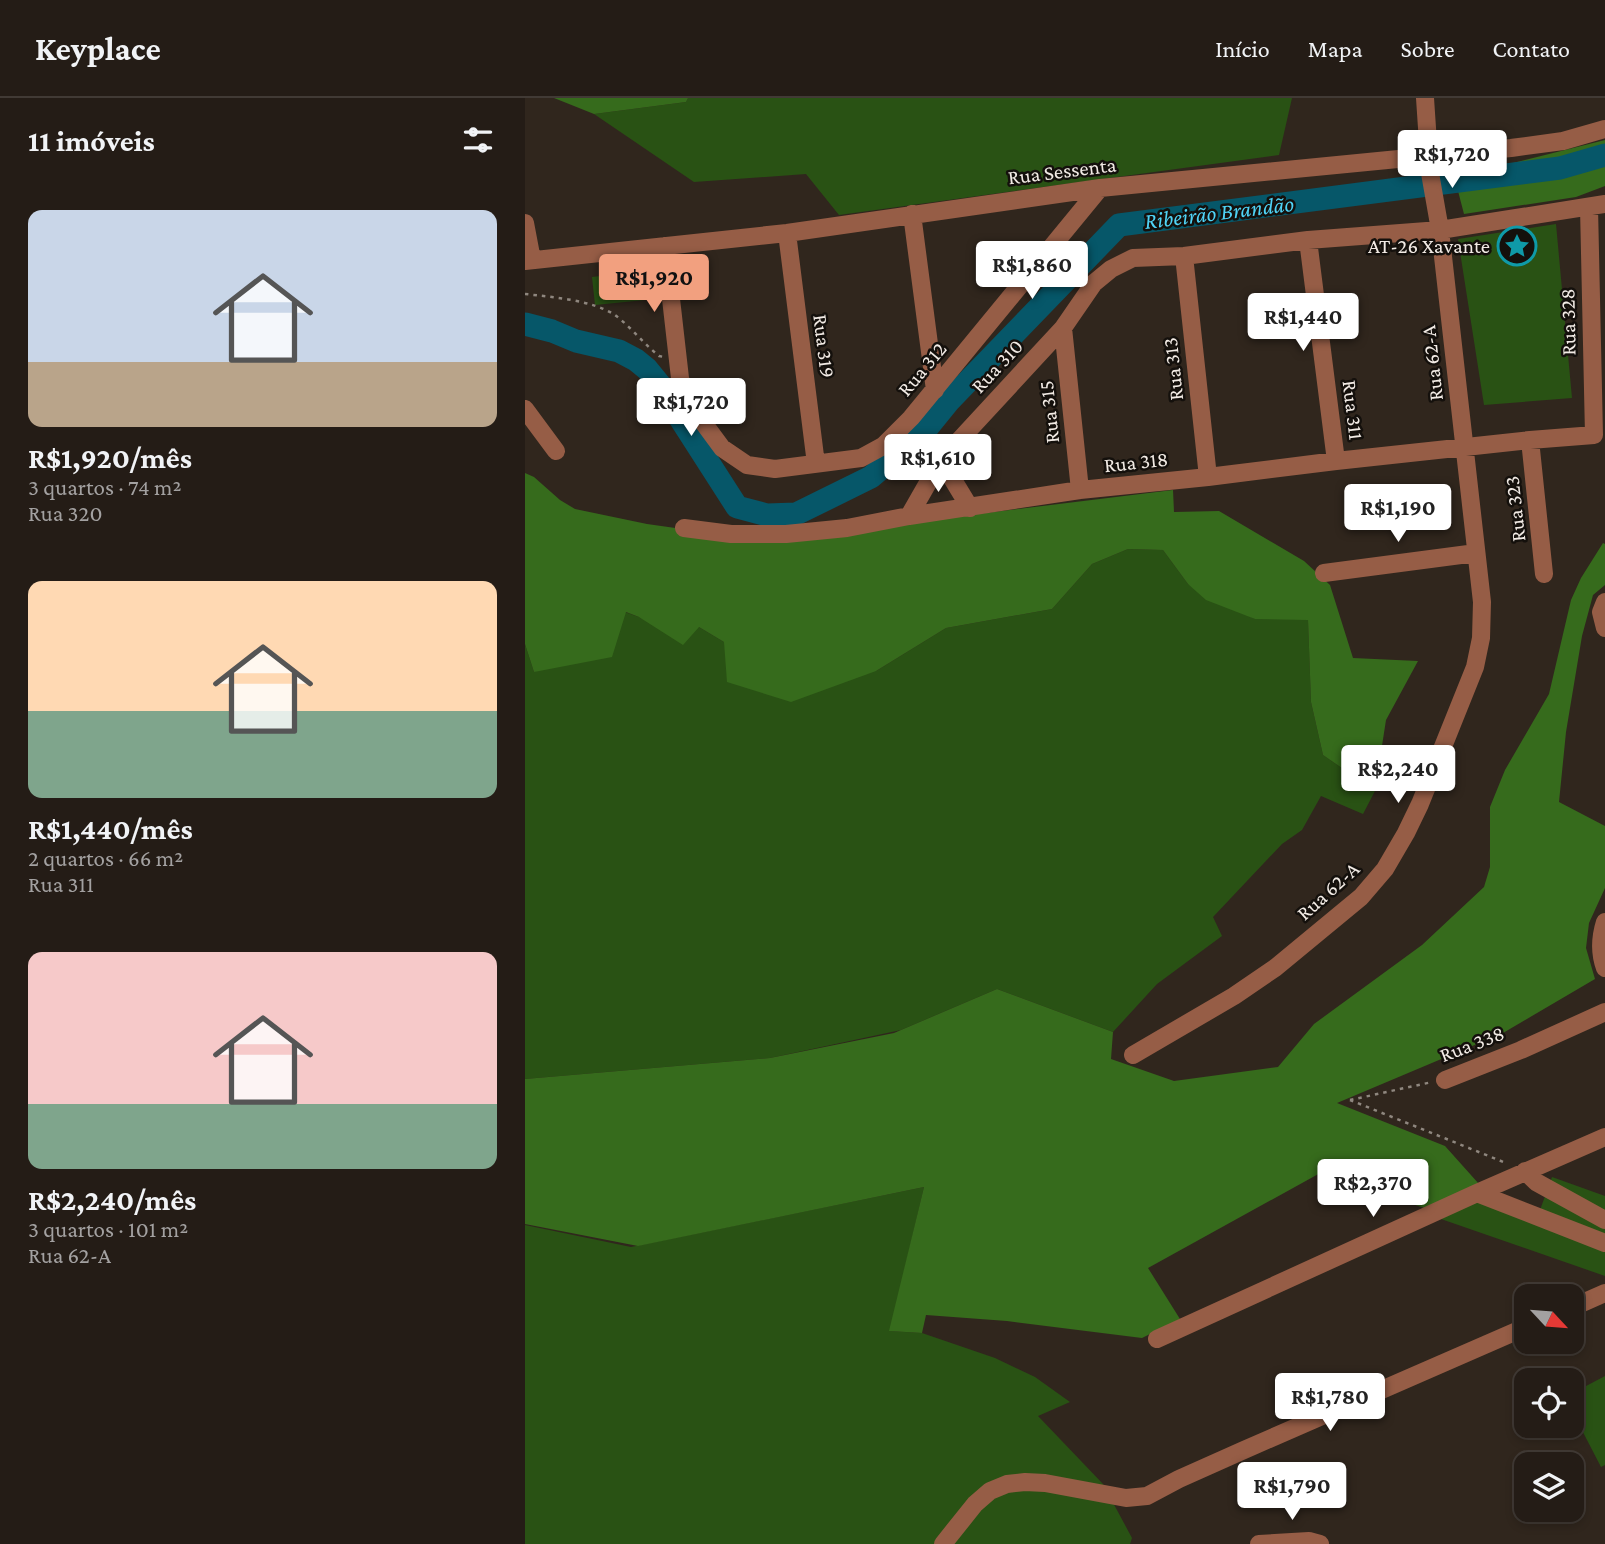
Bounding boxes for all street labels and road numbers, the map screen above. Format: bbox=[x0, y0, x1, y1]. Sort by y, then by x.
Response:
street label: Rua Sessenta bbox=[1007, 152, 1118, 190]
street label: Rua 328 bbox=[1555, 288, 1581, 356]
street label: Rua 319 bbox=[808, 313, 840, 379]
street label: Rua 62-A bbox=[1416, 324, 1448, 402]
street label: Rua 310 bbox=[966, 334, 1028, 398]
street label: Rua 313 bbox=[1158, 336, 1188, 402]
street label: Rua 312 bbox=[893, 337, 951, 401]
street label: Rua 315 bbox=[1034, 379, 1064, 445]
street label: Rua 311 bbox=[1337, 379, 1369, 441]
street label: Rua 318 bbox=[1103, 447, 1169, 477]
street label: Rua 323 bbox=[1500, 475, 1530, 543]
street label: Rua 62-A bbox=[1292, 857, 1364, 925]
street label: Rua 338 bbox=[1436, 1021, 1508, 1067]

